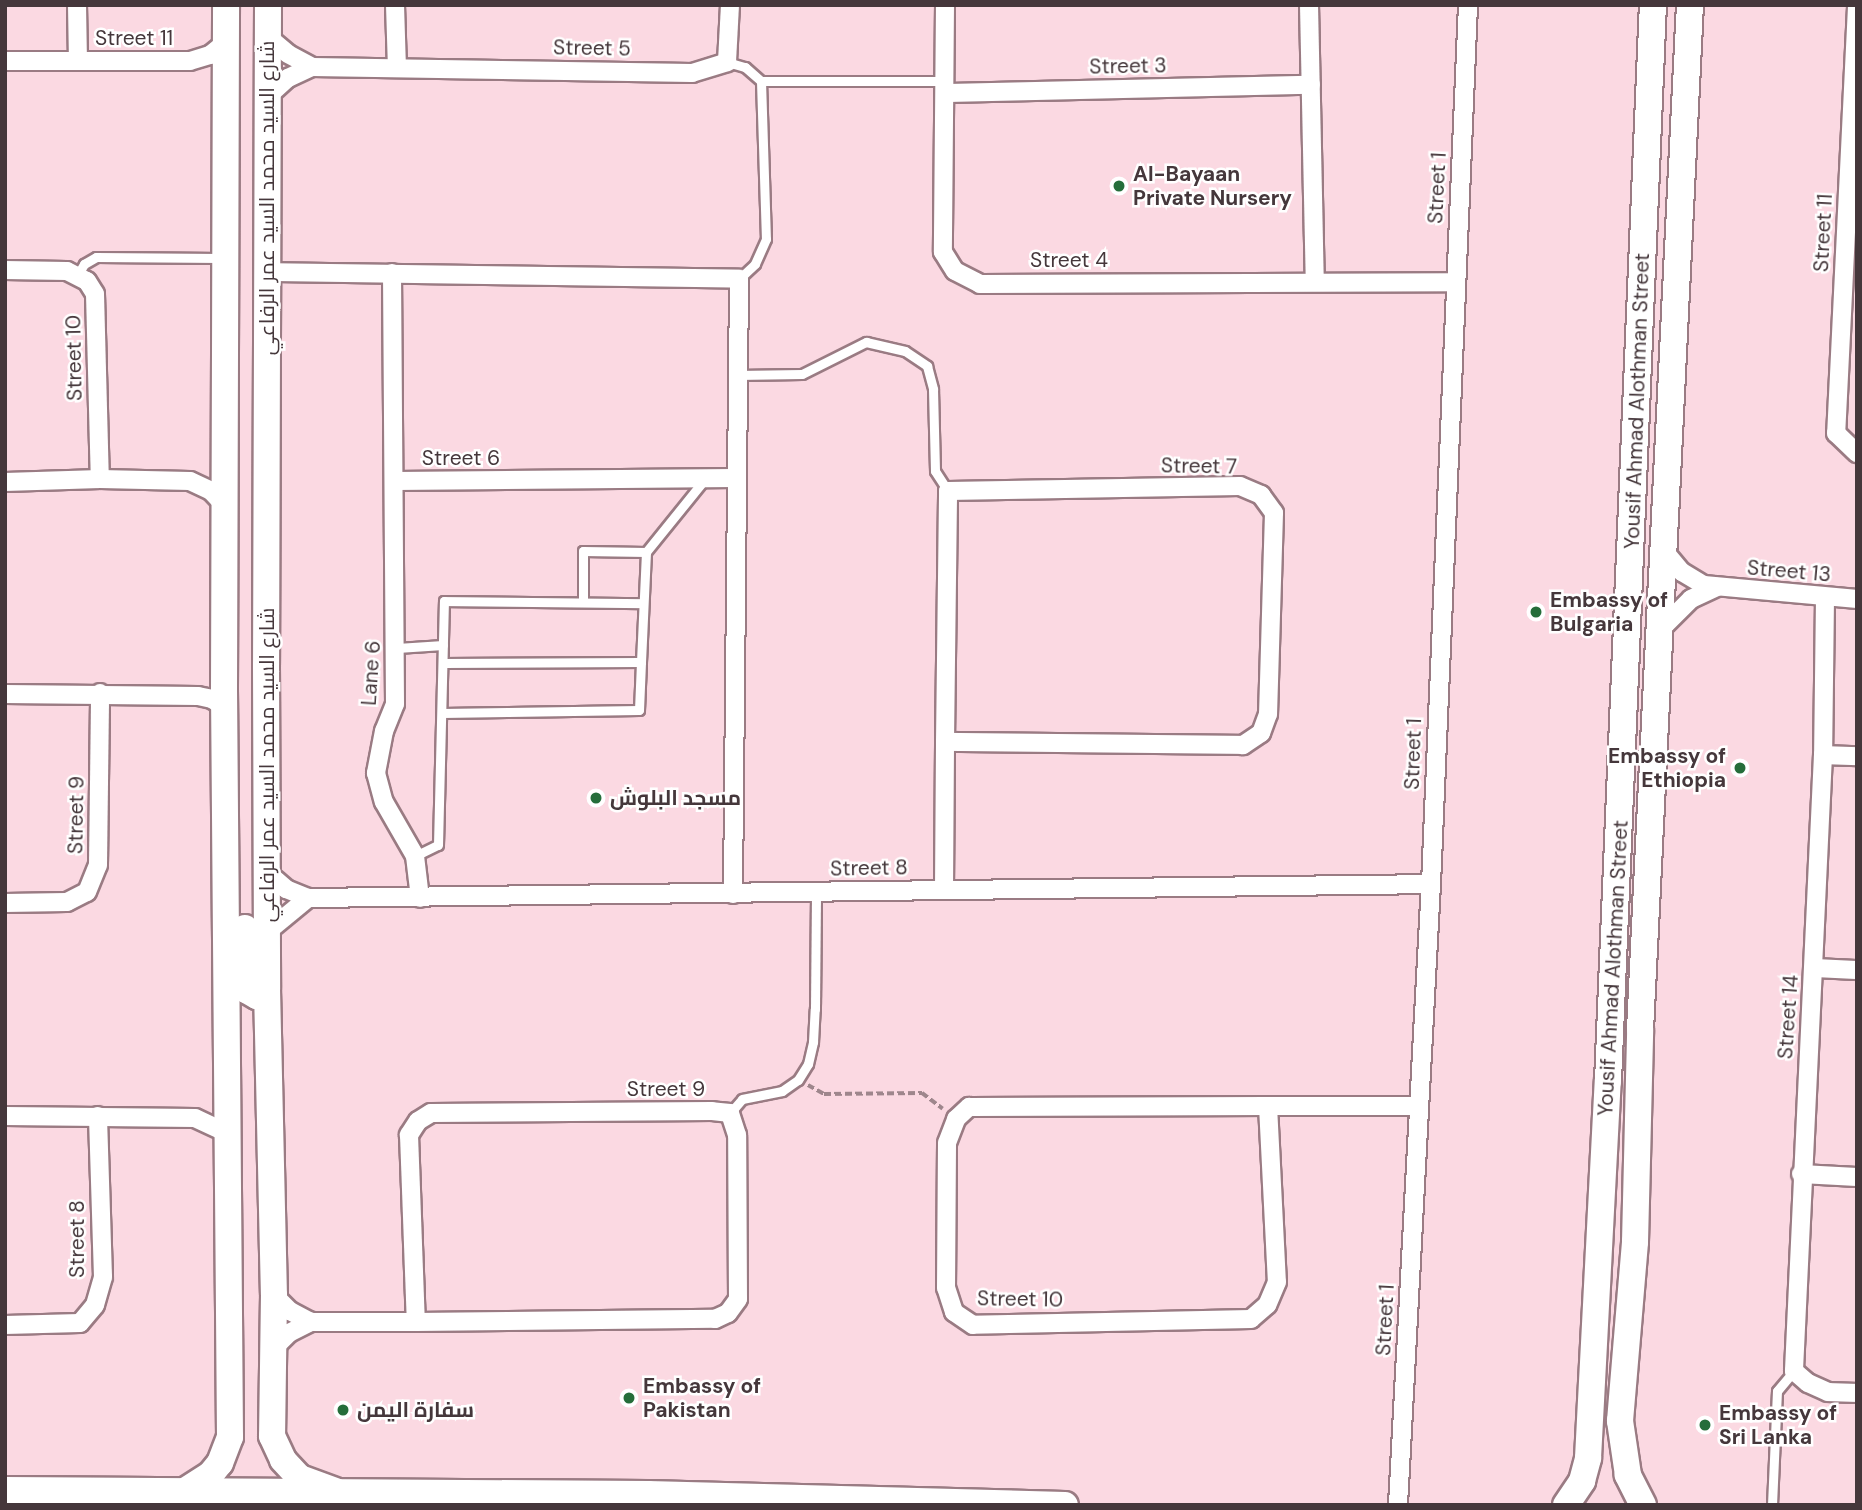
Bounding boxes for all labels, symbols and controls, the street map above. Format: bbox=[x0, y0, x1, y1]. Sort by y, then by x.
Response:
street label: Street 11 bbox=[95, 25, 173, 51]
street label: Street 5 bbox=[553, 35, 631, 61]
street label: شارع السيد محمد السيد عمر الرفاعي bbox=[254, 41, 280, 355]
street label: Street 3 bbox=[1089, 53, 1167, 79]
street label: Street 1 bbox=[1423, 152, 1451, 224]
place label: Al-Bayaan Private Nursery bbox=[1133, 161, 1292, 211]
marker: Al-Bayaan Private Nursery bbox=[1111, 178, 1127, 194]
street label: Street 11 bbox=[1808, 193, 1838, 273]
street label: Street 4 bbox=[1030, 247, 1108, 273]
street label: Yousif Ahmad Alothman Street bbox=[1619, 252, 1655, 550]
street label: Street 10 bbox=[61, 315, 87, 401]
street label: Street 6 bbox=[422, 445, 500, 471]
street label: Street 7 bbox=[1161, 453, 1237, 479]
street label: Street 13 bbox=[1746, 555, 1832, 587]
place label: Embassy of Bulgaria bbox=[1550, 587, 1668, 637]
marker: Embassy of Bulgaria bbox=[1528, 604, 1544, 620]
street label: شارع السيد محمد السيد عمر الرفاعي bbox=[254, 608, 280, 922]
street label: Lane 6 bbox=[356, 640, 386, 706]
street label: Street 1 bbox=[1399, 718, 1427, 790]
place label: Embassy of Ethiopia bbox=[1608, 743, 1726, 793]
marker: Embassy of Ethiopia bbox=[1732, 760, 1748, 776]
street label: Street 9 bbox=[63, 776, 89, 854]
place label: مسجد البلوش bbox=[610, 785, 741, 811]
marker: مسجد البلوش bbox=[588, 790, 604, 806]
street label: Yousif Ahmad Alothman Street bbox=[1593, 819, 1633, 1117]
street label: Street 8 bbox=[830, 855, 908, 881]
street label: Street 14 bbox=[1772, 974, 1804, 1060]
street label: Street 9 bbox=[627, 1076, 705, 1102]
street label: Street 8 bbox=[64, 1200, 90, 1278]
street label: Street 1 bbox=[1371, 1284, 1399, 1356]
street label: Street 10 bbox=[977, 1286, 1063, 1312]
place label: Embassy of Pakistan bbox=[643, 1373, 761, 1423]
marker: Embassy of Pakistan bbox=[621, 1390, 637, 1406]
place label: سفارة اليمن bbox=[357, 1397, 474, 1423]
place label: Embassy of Sri Lanka bbox=[1719, 1400, 1837, 1450]
marker: سفارة اليمن bbox=[335, 1402, 351, 1418]
marker: Embassy of Sri Lanka bbox=[1697, 1417, 1713, 1433]

